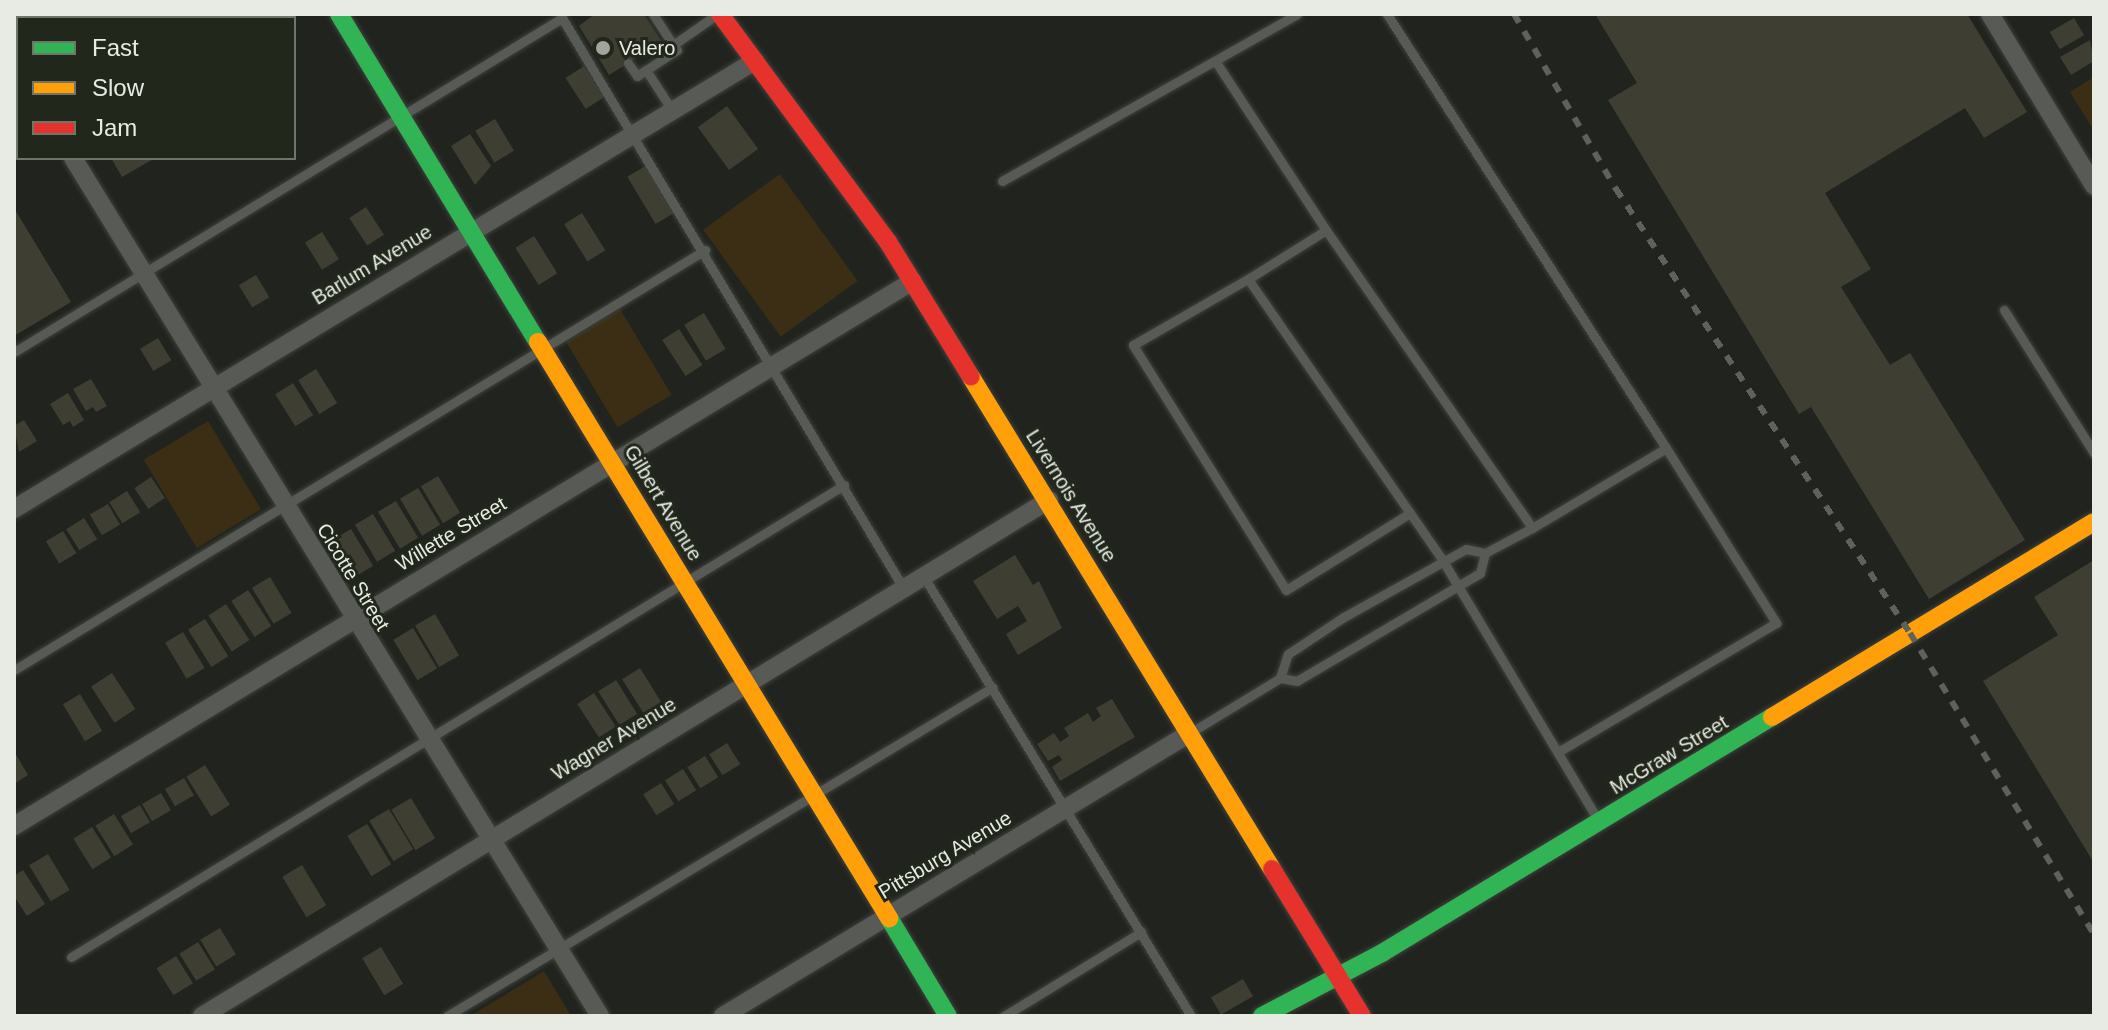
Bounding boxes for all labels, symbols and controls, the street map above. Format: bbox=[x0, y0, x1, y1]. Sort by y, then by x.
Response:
legend bbox=[16, 16, 296, 160]
text: Fast bbox=[92, 34, 139, 61]
place label: Valero bbox=[619, 36, 675, 60]
marker: Valero bbox=[594, 39, 612, 57]
text: Slow bbox=[92, 74, 144, 101]
text: Jam bbox=[92, 114, 137, 141]
street label: Barlum Avenue bbox=[307, 220, 437, 310]
street label: Livernois Avenue bbox=[1020, 425, 1122, 567]
street label: Gilbert Avenue bbox=[619, 440, 707, 566]
street label: Willette Street bbox=[391, 492, 511, 576]
street label: Cicotte Street bbox=[312, 519, 394, 635]
street label: Wagner Avenue bbox=[547, 692, 681, 786]
street label: McGraw Street bbox=[1606, 710, 1732, 800]
street label: Pittsburg Avenue bbox=[874, 806, 1016, 904]

